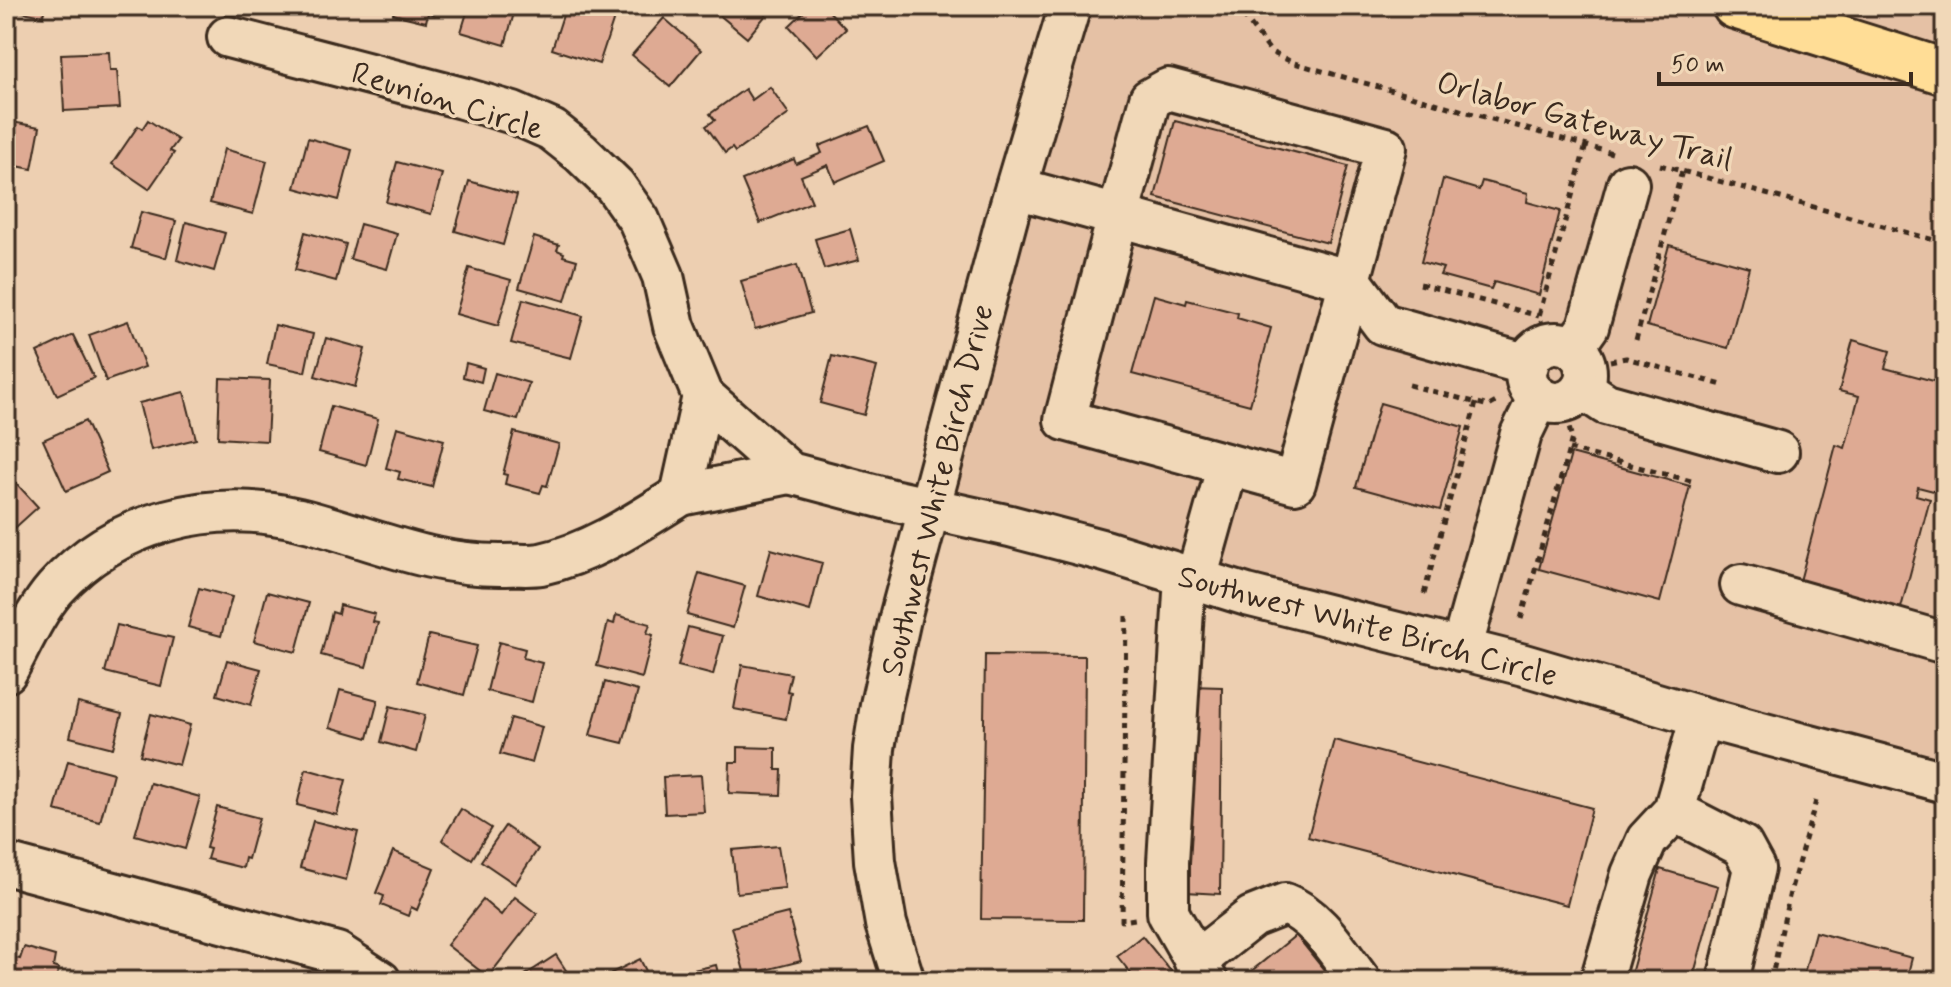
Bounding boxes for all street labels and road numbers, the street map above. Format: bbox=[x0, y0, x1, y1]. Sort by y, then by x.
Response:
street label: Reunion Circle bbox=[346, 53, 549, 151]
street label: Orlabor Gateway Trail bbox=[1432, 62, 1737, 182]
street label: Southwest White Birch Drive bbox=[871, 300, 1005, 681]
street label: Southwest White Birch Circle bbox=[1173, 556, 1562, 698]

